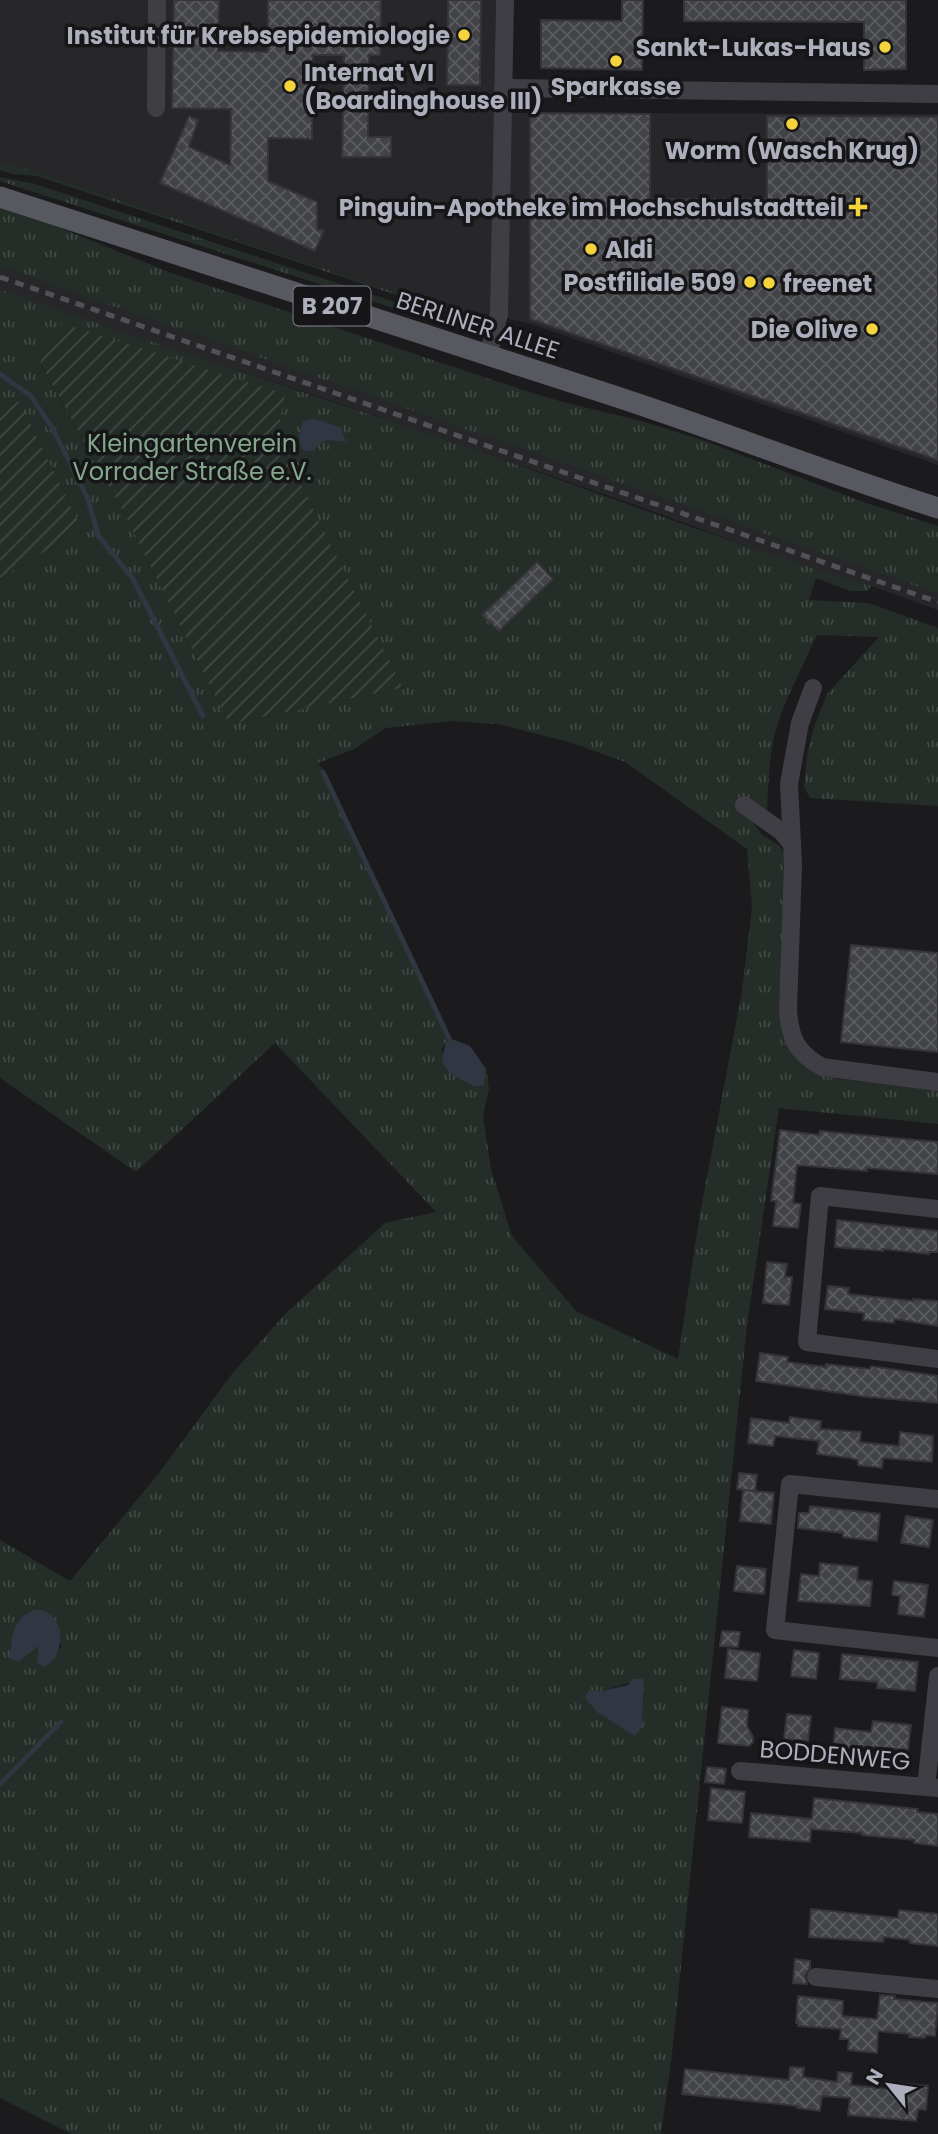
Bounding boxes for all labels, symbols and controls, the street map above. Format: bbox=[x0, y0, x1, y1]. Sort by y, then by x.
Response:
place label: Institut für Krebsepidemiologie bbox=[67, 19, 450, 52]
marker: Institut für Krebsepidemiologie bbox=[456, 27, 472, 43]
place label: Sankt-Lukas-Haus bbox=[636, 31, 871, 64]
marker: Sankt-Lukas-Haus bbox=[877, 39, 893, 55]
marker: Sparkasse bbox=[608, 53, 624, 69]
place label: Internat VI (Boardinghouse III) bbox=[304, 56, 543, 117]
place label: Sparkasse bbox=[551, 70, 681, 103]
marker: Internat VI (Boardinghouse III) bbox=[282, 78, 298, 94]
marker: Worm (Wasch Krug) bbox=[784, 116, 800, 132]
place label: Worm (Wasch Krug) bbox=[665, 134, 919, 167]
place label: Pinguin-Apotheke im Hochschulstadtteil bbox=[339, 191, 844, 224]
marker: Pinguin-Apotheke im Hochschulstadtteil bbox=[850, 199, 866, 215]
place label: Aldi bbox=[605, 233, 653, 266]
marker: Aldi bbox=[583, 241, 599, 257]
place label: Postfiliale 509 bbox=[563, 266, 736, 299]
place label: freenet bbox=[783, 267, 872, 300]
marker: Postfiliale 509 bbox=[742, 274, 758, 290]
marker: freenet bbox=[761, 275, 777, 291]
street label: BERLINER ALLEE bbox=[392, 283, 564, 367]
road number: B 207 bbox=[294, 286, 370, 326]
place label: Die Olive bbox=[751, 313, 858, 346]
marker: Die Olive bbox=[864, 321, 880, 337]
park label: Kleingartenverein Vorrader Straße e.V. bbox=[73, 427, 312, 488]
street label: BODDENWEG bbox=[758, 1732, 912, 1778]
north arrow bbox=[854, 2050, 924, 2120]
text: N bbox=[859, 2064, 890, 2090]

